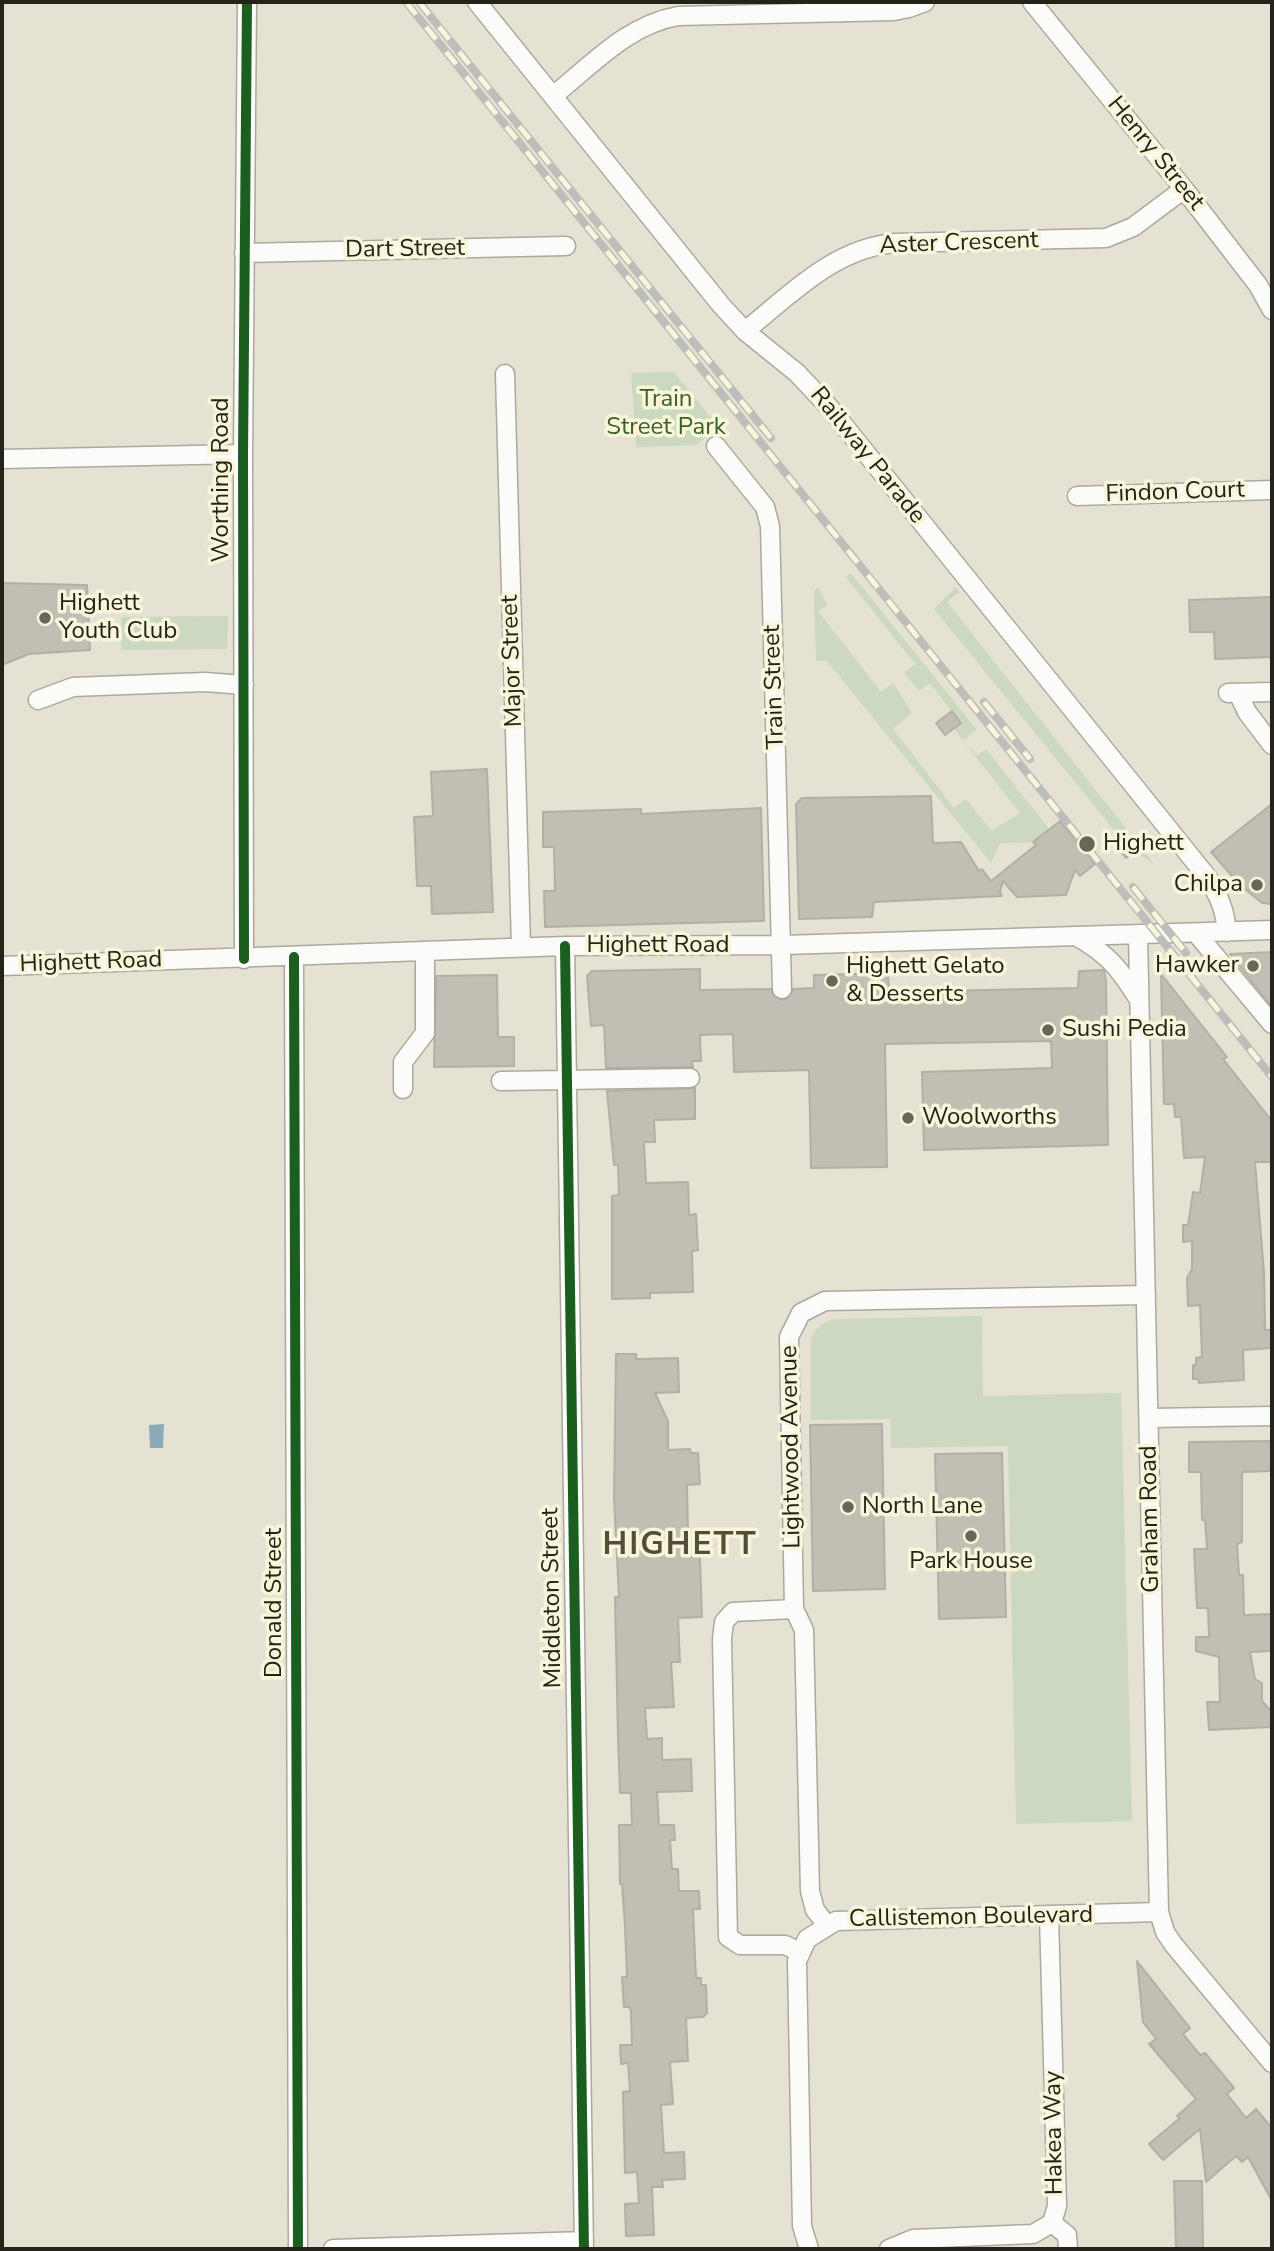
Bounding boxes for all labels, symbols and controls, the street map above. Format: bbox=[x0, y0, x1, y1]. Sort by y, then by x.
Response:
street label: Henry Street bbox=[1100, 91, 1210, 217]
street label: Aster Crescent bbox=[879, 227, 1039, 261]
street label: Dart Street bbox=[345, 235, 465, 265]
street label: Railway Parade bbox=[803, 382, 931, 530]
park label: Train Street Park bbox=[606, 386, 726, 442]
street label: Worthing Road bbox=[208, 398, 236, 562]
street label: Findon Court bbox=[1105, 476, 1245, 510]
place label: Highett Youth Club bbox=[59, 590, 177, 646]
street label: Major Street bbox=[496, 594, 530, 728]
marker: Highett Youth Club bbox=[37, 610, 53, 626]
street label: Train Street bbox=[758, 624, 792, 750]
place label: Highett bbox=[1103, 830, 1184, 858]
marker: Highett bbox=[1077, 834, 1097, 854]
place label: Chilpa bbox=[1174, 871, 1243, 899]
marker: Chilpa bbox=[1249, 877, 1265, 893]
street label: Highett Road bbox=[587, 932, 729, 960]
street label: Highett Road bbox=[19, 946, 163, 980]
place label: Hawker bbox=[1155, 952, 1239, 980]
place label: Highett Gelato & Desserts bbox=[846, 953, 1005, 1009]
marker: Hawker bbox=[1245, 958, 1261, 974]
marker: Highett Gelato & Desserts bbox=[824, 973, 840, 989]
place label: Sushi Pedia bbox=[1062, 1016, 1187, 1044]
marker: Sushi Pedia bbox=[1040, 1022, 1056, 1038]
place label: Woolworths bbox=[922, 1104, 1057, 1132]
marker: Woolworths bbox=[900, 1110, 916, 1126]
street label: Lightwood Avenue bbox=[776, 1345, 808, 1549]
street label: Graham Road bbox=[1135, 1445, 1167, 1593]
place label: North Lane bbox=[862, 1493, 983, 1521]
marker: North Lane bbox=[840, 1499, 856, 1515]
street label: Middleton Street bbox=[537, 1507, 569, 1689]
district label: HIGHETT bbox=[603, 1527, 757, 1565]
street label: Donald Street bbox=[261, 1528, 289, 1678]
marker: Park House bbox=[963, 1528, 979, 1544]
place label: Park House bbox=[909, 1548, 1033, 1576]
street label: Callistemon Boulevard bbox=[849, 1901, 1093, 1935]
street label: Hakea Way bbox=[1040, 2071, 1070, 2195]

